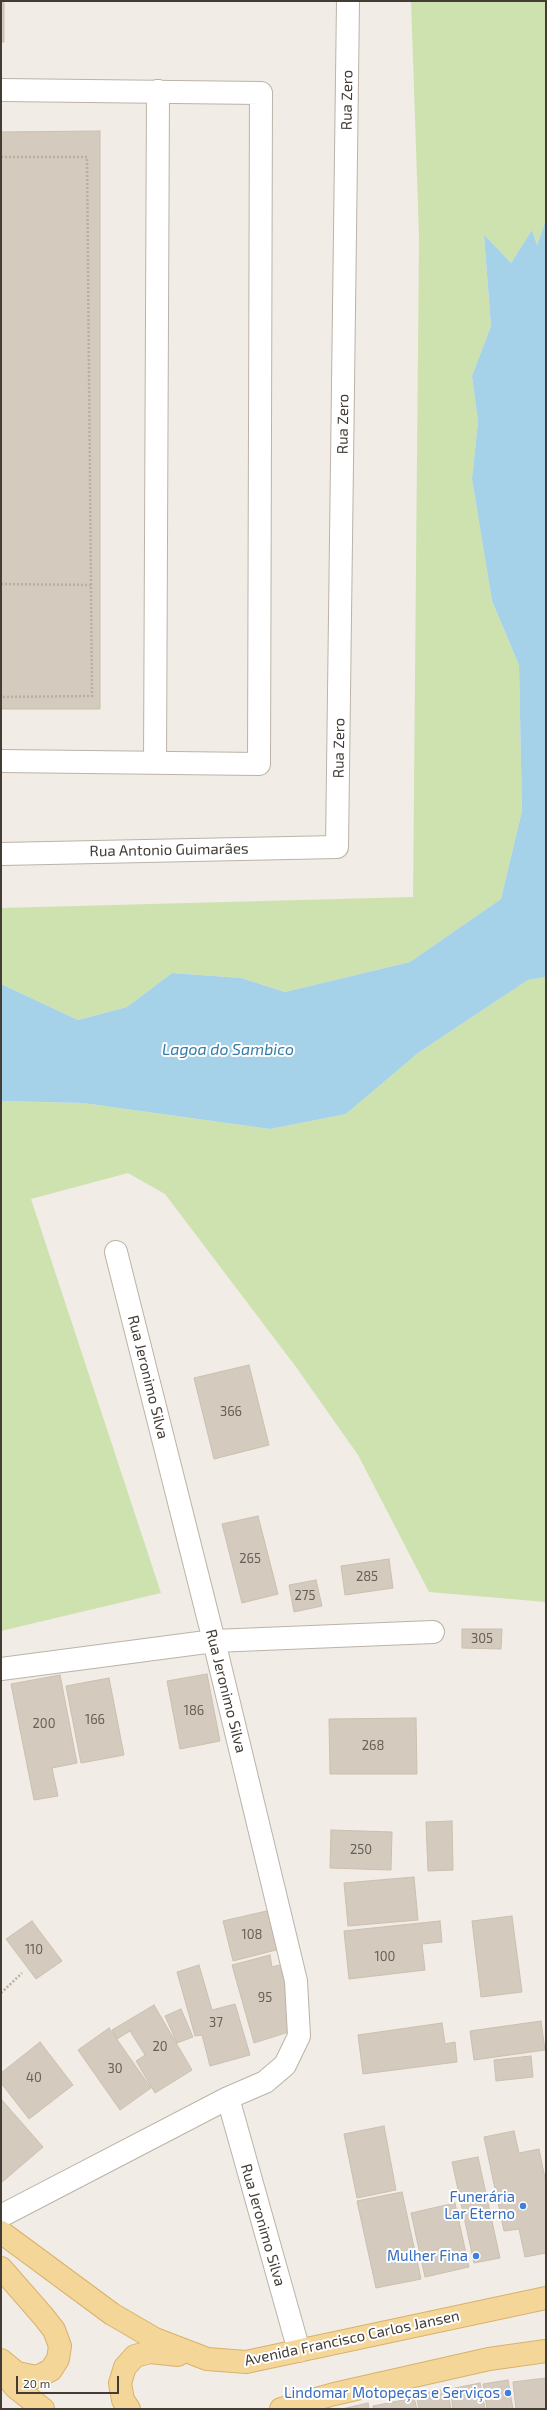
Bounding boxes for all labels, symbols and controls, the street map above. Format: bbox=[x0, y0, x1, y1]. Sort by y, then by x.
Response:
street label: Rua Zero bbox=[337, 70, 357, 130]
street label: Rua Zero bbox=[333, 394, 353, 454]
street label: Rua Zero bbox=[329, 718, 349, 778]
street label: Rua Antonio Guimarães bbox=[89, 840, 249, 860]
water label: Lagoa do Sambico bbox=[162, 1040, 294, 1060]
street label: Rua Jeronimo Silva bbox=[124, 1313, 172, 1441]
house number: 366 bbox=[220, 1404, 242, 1420]
house number: 265 bbox=[239, 1551, 261, 1567]
house number: 285 bbox=[356, 1569, 378, 1585]
house number: 275 bbox=[295, 1588, 315, 1604]
street label: Rua Jeronimo Silva bbox=[202, 1627, 250, 1755]
house number: 305 bbox=[471, 1631, 493, 1647]
house number: 186 bbox=[184, 1703, 204, 1719]
house number: 166 bbox=[85, 1712, 105, 1728]
house number: 200 bbox=[33, 1716, 55, 1732]
house number: 268 bbox=[362, 1738, 384, 1754]
house number: 250 bbox=[350, 1842, 372, 1858]
house number: 108 bbox=[242, 1927, 262, 1943]
house number: 110 bbox=[25, 1942, 43, 1958]
house number: 100 bbox=[375, 1949, 395, 1965]
house number: 95 bbox=[258, 1990, 272, 2006]
house number: 37 bbox=[209, 2015, 223, 2031]
house number: 20 bbox=[152, 2039, 168, 2055]
house number: 30 bbox=[107, 2061, 123, 2077]
house number: 40 bbox=[26, 2070, 42, 2086]
street label: Rua Jeronimo Silva bbox=[237, 2162, 289, 2288]
place label: Funerária Lar Eterno bbox=[444, 2188, 515, 2223]
marker: Funerária Lar Eterno bbox=[518, 2201, 528, 2211]
place label: Mulher Fina bbox=[387, 2247, 468, 2265]
marker: Mulher Fina bbox=[471, 2251, 481, 2261]
street label: Avenida Francisco Carlos Jansen bbox=[243, 2306, 461, 2370]
scale bar bbox=[18, 2368, 121, 2394]
text: 20 m bbox=[23, 2376, 50, 2390]
place label: Lindomar Motopeças e Serviços bbox=[284, 2384, 500, 2402]
marker: Lindomar Motopeças e Serviços bbox=[503, 2388, 513, 2398]

